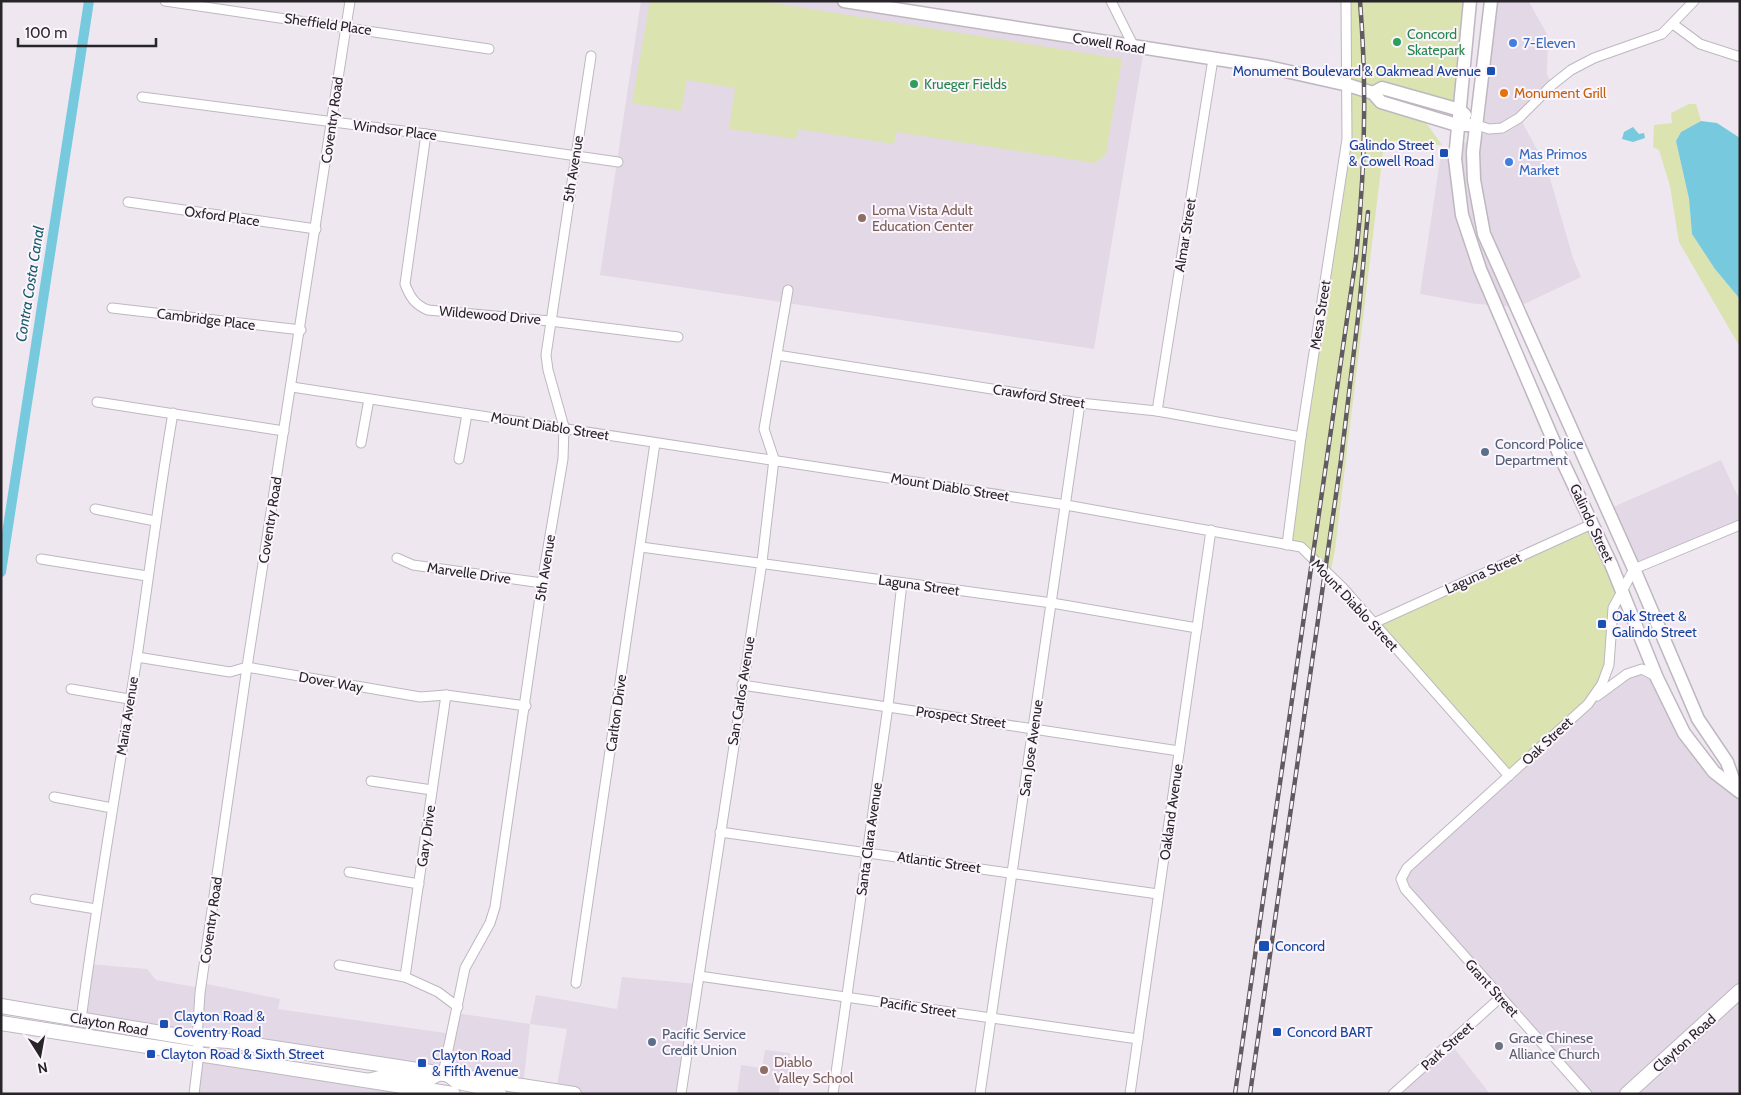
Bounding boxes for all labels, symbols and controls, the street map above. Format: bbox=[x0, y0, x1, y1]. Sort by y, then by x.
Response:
street label: Sheffield Place bbox=[283, 9, 373, 39]
scale bar bbox=[18, 15, 155, 47]
text: 100 m bbox=[25, 24, 67, 42]
place label: Concord Skatepark bbox=[1407, 25, 1466, 59]
street label: Cowell Road bbox=[1071, 28, 1147, 58]
place label: 7-Eleven bbox=[1523, 34, 1576, 52]
marker: Concord Skatepark bbox=[1391, 36, 1403, 48]
marker: 7-Eleven bbox=[1507, 37, 1519, 49]
place label: Monument Boulevard & Oakmead Avenue bbox=[1233, 62, 1481, 80]
marker: Monument Boulevard & Oakmead Avenue bbox=[1485, 65, 1497, 77]
street label: Coventry Road bbox=[317, 75, 347, 165]
place label: Krueger Fields bbox=[924, 75, 1007, 93]
marker: Krueger Fields bbox=[908, 78, 920, 90]
place label: Monument Grill bbox=[1514, 84, 1607, 102]
marker: Monument Grill bbox=[1498, 87, 1510, 99]
street label: Windsor Place bbox=[352, 116, 438, 144]
street label: 5th Avenue bbox=[559, 134, 587, 204]
place label: Galindo Street & Cowell Road bbox=[1349, 136, 1434, 170]
place label: Mas Primos Market bbox=[1519, 145, 1587, 179]
marker: Galindo Street & Cowell Road bbox=[1438, 147, 1450, 159]
marker: Mas Primos Market bbox=[1503, 156, 1515, 168]
street label: Almar Street bbox=[1170, 197, 1200, 273]
place label: Loma Vista Adult Education Center bbox=[872, 201, 974, 235]
street label: Oxford Place bbox=[183, 202, 261, 230]
marker: Loma Vista Adult Education Center bbox=[856, 212, 868, 224]
water label: Contra Costa Canal bbox=[12, 224, 48, 343]
street label: Mesa Street bbox=[1306, 279, 1334, 351]
street label: Wildewood Drive bbox=[438, 302, 542, 328]
street label: Cambridge Place bbox=[156, 304, 256, 334]
street label: Crawford Street bbox=[992, 380, 1087, 412]
street label: Mount Diablo Street bbox=[490, 408, 611, 444]
place label: Concord Police Department bbox=[1495, 435, 1583, 469]
marker: Concord Police Department bbox=[1479, 446, 1491, 458]
street label: Mount Diablo Street bbox=[890, 469, 1011, 505]
street label: Coventry Road bbox=[254, 475, 286, 565]
street label: Galindo Street bbox=[1566, 481, 1618, 565]
street label: 5th Avenue bbox=[531, 533, 559, 603]
street label: Laguna Street bbox=[1442, 548, 1524, 598]
street label: Mount Diablo Street bbox=[1308, 555, 1402, 655]
street label: Marvelle Drive bbox=[426, 558, 512, 588]
street label: Laguna Street bbox=[877, 570, 961, 600]
place label: Oak Street & Galindo Street bbox=[1612, 607, 1697, 641]
marker: Oak Street & Galindo Street bbox=[1596, 618, 1608, 630]
street label: San Carlos Avenue bbox=[724, 635, 758, 747]
street label: Dover Way bbox=[297, 667, 365, 697]
street label: Carlton Drive bbox=[602, 673, 630, 753]
street label: Maria Avenue bbox=[112, 675, 142, 757]
street label: San Jose Avenue bbox=[1015, 698, 1047, 798]
street label: Prospect Street bbox=[915, 702, 1007, 732]
street label: Oak Street bbox=[1518, 713, 1576, 769]
street label: Oakland Avenue bbox=[1155, 763, 1187, 861]
street label: Santa Clara Avenue bbox=[852, 781, 886, 897]
street label: Gary Drive bbox=[413, 804, 439, 868]
street label: Atlantic Street bbox=[896, 847, 982, 877]
street label: Coventry Road bbox=[196, 875, 226, 965]
place label: Concord bbox=[1275, 937, 1325, 955]
marker: Concord bbox=[1257, 939, 1271, 953]
street label: Grant Street bbox=[1461, 955, 1523, 1021]
street label: Pacific Street bbox=[879, 993, 958, 1021]
place label: Clayton Road & Coventry Road bbox=[174, 1007, 265, 1041]
street label: Clayton Road bbox=[68, 1008, 150, 1040]
street label: Clayton Road bbox=[1649, 1010, 1719, 1076]
marker: Clayton Road & Coventry Road bbox=[158, 1018, 170, 1030]
street label: Park Street bbox=[1417, 1018, 1477, 1074]
place label: Concord BART bbox=[1287, 1023, 1373, 1041]
place label: Pacific Service Credit Union bbox=[662, 1025, 746, 1059]
marker: Concord BART bbox=[1271, 1026, 1283, 1038]
place label: Grace Chinese Alliance Church bbox=[1509, 1029, 1600, 1063]
north arrow bbox=[15, 1030, 65, 1080]
marker: Pacific Service Credit Union bbox=[646, 1036, 658, 1048]
marker: Grace Chinese Alliance Church bbox=[1493, 1040, 1505, 1052]
place label: Clayton Road & Sixth Street bbox=[161, 1045, 324, 1063]
place label: Clayton Road & Fifth Avenue bbox=[432, 1046, 518, 1080]
marker: Clayton Road & Sixth Street bbox=[145, 1048, 157, 1060]
place label: Diablo Valley School bbox=[774, 1053, 854, 1087]
marker: Clayton Road & Fifth Avenue bbox=[416, 1057, 428, 1069]
text: N bbox=[36, 1058, 49, 1078]
marker: Diablo Valley School bbox=[758, 1064, 770, 1076]

